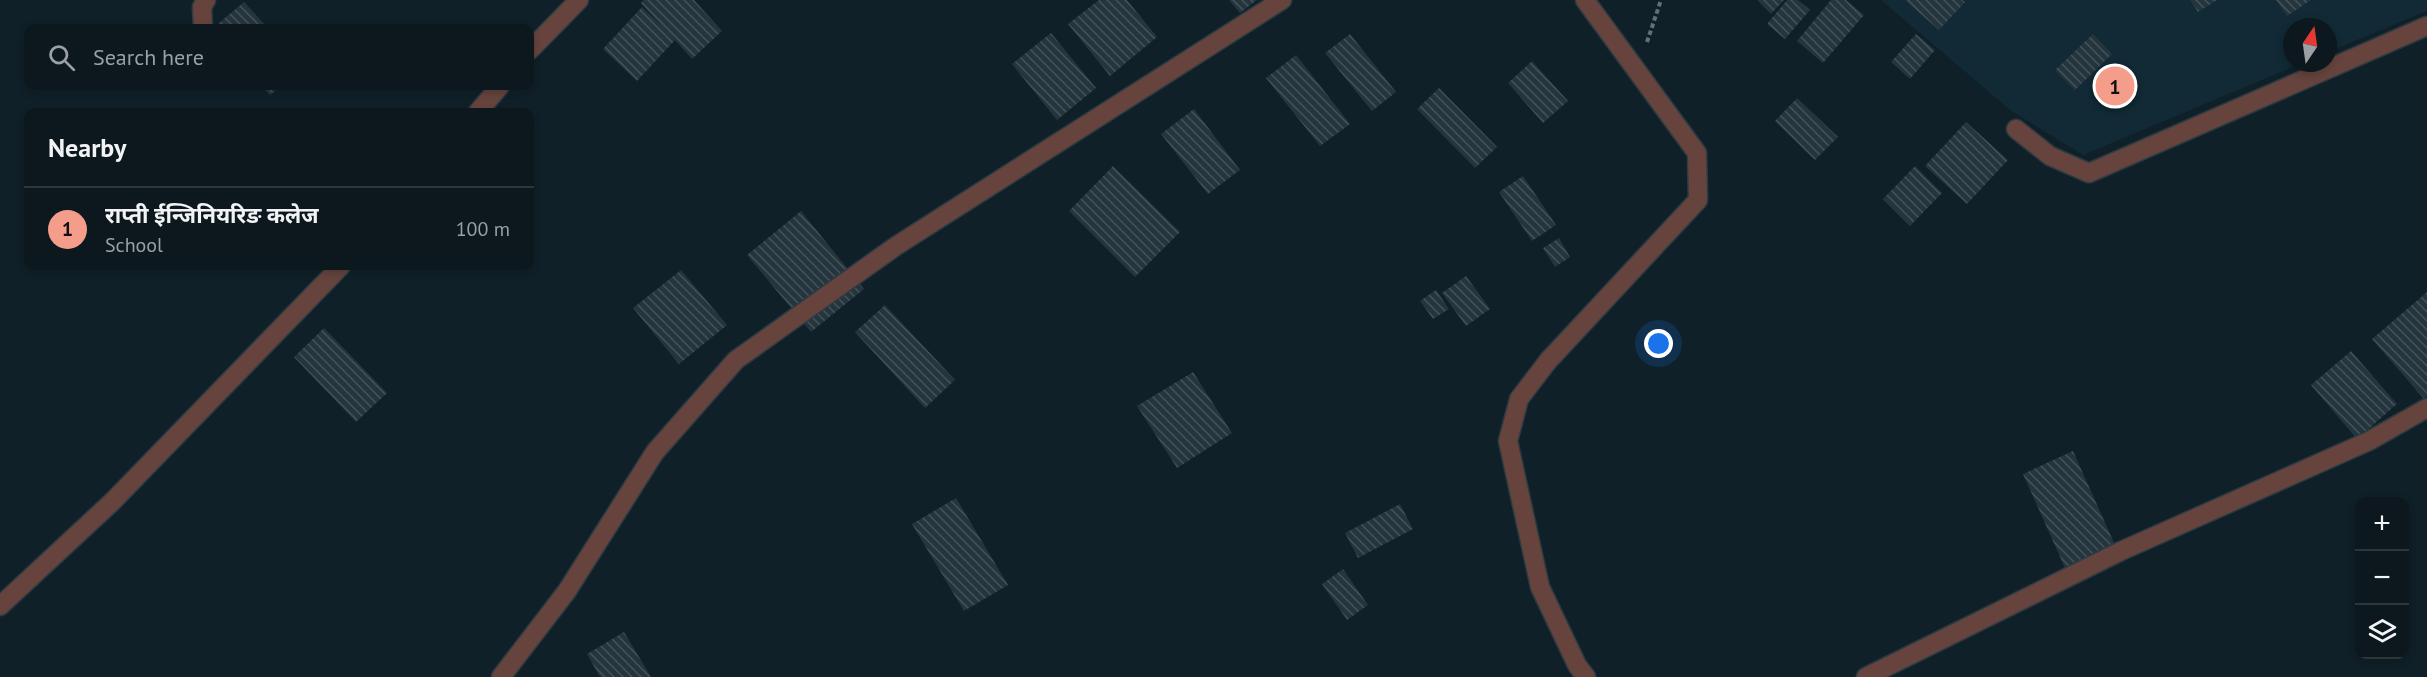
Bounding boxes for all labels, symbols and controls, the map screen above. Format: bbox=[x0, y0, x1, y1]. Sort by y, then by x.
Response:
north arrow bbox=[2283, 18, 2337, 72]
search box bbox=[24, 24, 534, 90]
icon: search bbox=[45, 41, 78, 74]
text: Search here bbox=[93, 43, 204, 71]
pin: 1 bbox=[2096, 64, 2134, 109]
text: Nearby bbox=[48, 131, 126, 164]
text: राप्ती ईन्जिनियरिङ कलेज bbox=[105, 201, 319, 229]
text: 1 bbox=[62, 216, 73, 242]
text: 100 m bbox=[456, 216, 510, 242]
text: School bbox=[105, 232, 163, 258]
your location bbox=[1644, 329, 1673, 358]
map controls bbox=[2355, 497, 2409, 659]
button: + bbox=[2355, 497, 2409, 551]
button: − bbox=[2355, 551, 2409, 605]
button: layers bbox=[2355, 605, 2409, 659]

